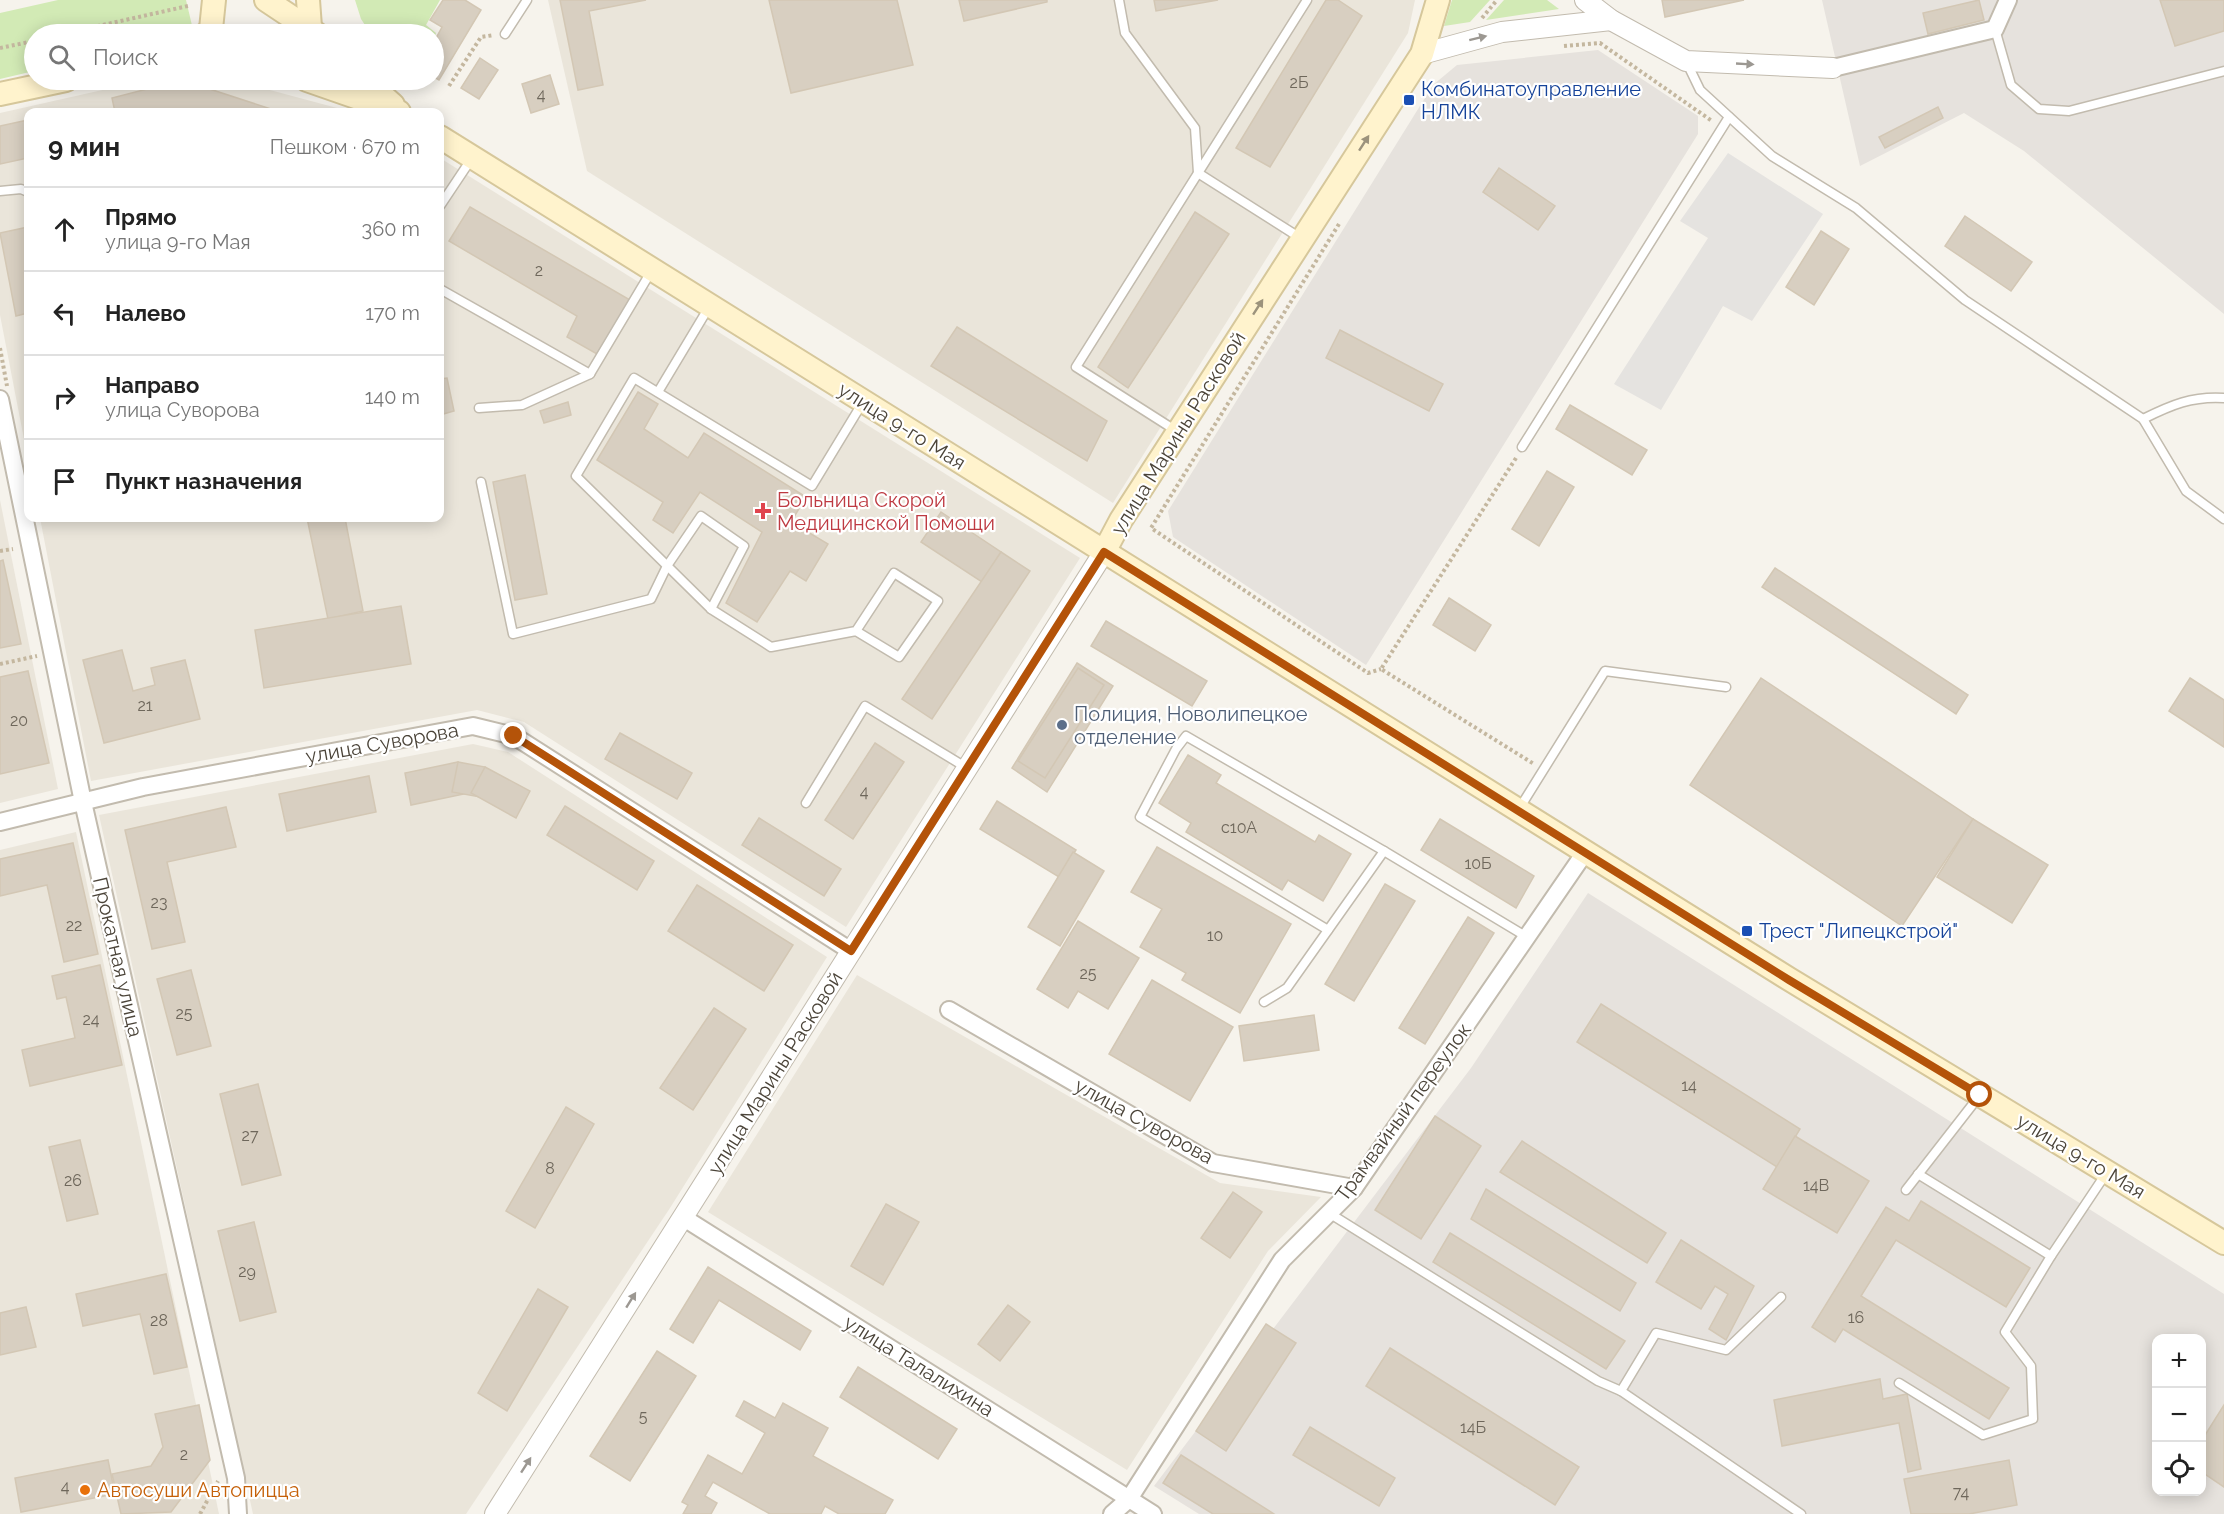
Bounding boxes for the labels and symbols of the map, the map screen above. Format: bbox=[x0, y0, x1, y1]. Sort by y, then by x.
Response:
one-way arrow bbox=[1469, 33, 1487, 42]
one-way arrow bbox=[1735, 59, 1754, 68]
house number: 2Б bbox=[1290, 73, 1308, 92]
place label: Комбинатоуправление НЛМК bbox=[1421, 77, 1641, 124]
house number: 4 bbox=[537, 85, 546, 104]
marker: Комбинатоуправление НЛМК bbox=[1402, 93, 1416, 107]
one-way arrow bbox=[1358, 135, 1369, 152]
house number: 2 bbox=[535, 261, 543, 280]
one-way arrow bbox=[1253, 299, 1264, 316]
street label: улица Марины Расковой bbox=[1106, 327, 1250, 539]
street label: улица 9-го Мая bbox=[834, 377, 970, 475]
place label: Больница Скорой Медицинской Помощи bbox=[777, 488, 995, 535]
marker: Больница Скорой Медицинской Помощи bbox=[754, 502, 772, 520]
house number: 21 bbox=[137, 696, 153, 715]
place label: Полиция, Новолипецкое отделение bbox=[1074, 702, 1308, 749]
house number: 20 bbox=[10, 711, 28, 730]
street label: улица Суворова bbox=[304, 718, 460, 768]
marker: Полиция, Новолипецкое отделение bbox=[1055, 718, 1069, 732]
route end bbox=[500, 722, 526, 748]
house number: 4 bbox=[860, 782, 869, 801]
house number: с10А bbox=[1221, 818, 1257, 837]
house number: 10Б bbox=[1464, 854, 1492, 873]
street label: Прокатная улица bbox=[88, 875, 148, 1039]
house number: 23 bbox=[151, 893, 167, 912]
house number: 22 bbox=[66, 916, 82, 935]
place label: Трест "Липецкстрой" bbox=[1759, 919, 1958, 943]
marker: Трест "Липецкстрой" bbox=[1740, 924, 1754, 938]
house number: 10 bbox=[1207, 926, 1223, 945]
house number: 25 bbox=[1079, 964, 1097, 983]
street label: улица Марины Расковой bbox=[703, 967, 847, 1179]
house number: 25 bbox=[175, 1004, 193, 1023]
house number: 24 bbox=[82, 1010, 100, 1029]
street label: Трамвайный переулок bbox=[1330, 1018, 1476, 1206]
street label: улица Суворова bbox=[1071, 1073, 1217, 1169]
house number: 14 bbox=[1681, 1076, 1697, 1095]
route start bbox=[1966, 1081, 1992, 1107]
street label: улица 9-го Мая bbox=[2012, 1108, 2150, 1204]
house number: 27 bbox=[242, 1126, 259, 1145]
house number: 8 bbox=[545, 1159, 555, 1178]
house number: 26 bbox=[64, 1171, 82, 1190]
house number: 14В bbox=[1803, 1176, 1829, 1195]
house number: 29 bbox=[238, 1262, 256, 1281]
one-way arrow bbox=[626, 1292, 637, 1309]
house number: 16 bbox=[1848, 1308, 1864, 1327]
street label: улица Талалихина bbox=[840, 1310, 998, 1422]
house number: 28 bbox=[150, 1311, 168, 1330]
house number: 5 bbox=[639, 1407, 648, 1426]
house number: 14Б bbox=[1460, 1418, 1486, 1437]
house number: 2 bbox=[180, 1445, 188, 1464]
one-way arrow bbox=[521, 1457, 532, 1473]
house number: 4 bbox=[61, 1477, 70, 1496]
place label: Автосуши Автопицца bbox=[97, 1478, 300, 1502]
marker: Автосуши Автопицца bbox=[78, 1483, 92, 1497]
house number: 74 bbox=[1953, 1483, 1969, 1502]

